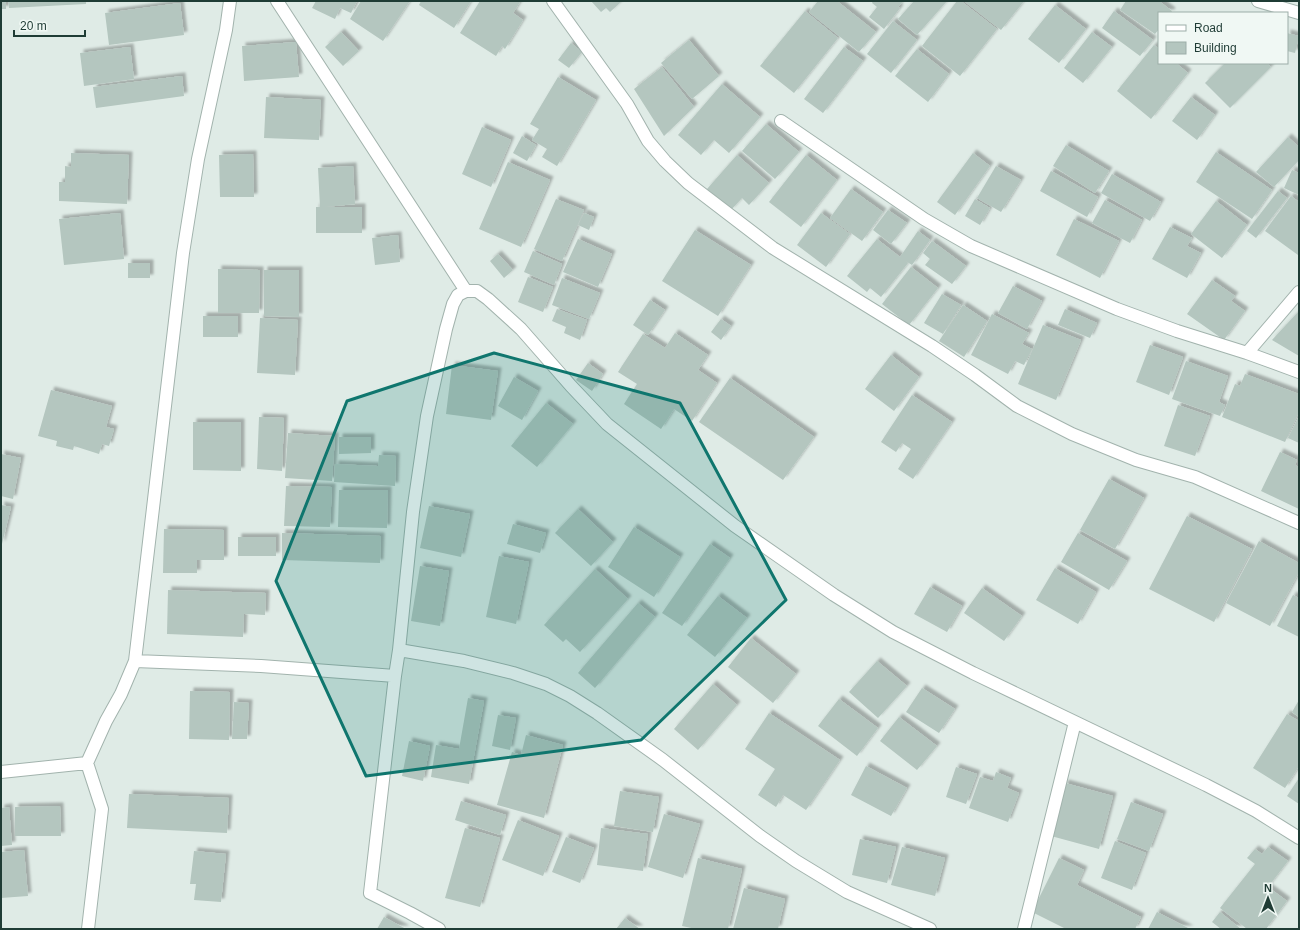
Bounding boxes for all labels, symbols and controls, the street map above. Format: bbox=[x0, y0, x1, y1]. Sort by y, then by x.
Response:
scale bar bbox=[14, 12, 85, 38]
legend bbox=[1158, 12, 1288, 64]
text: 20 m bbox=[20, 19, 47, 33]
text: Road bbox=[1194, 21, 1223, 35]
text: Building bbox=[1194, 41, 1237, 55]
north arrow bbox=[1248, 878, 1288, 918]
text: N bbox=[1264, 882, 1272, 894]

